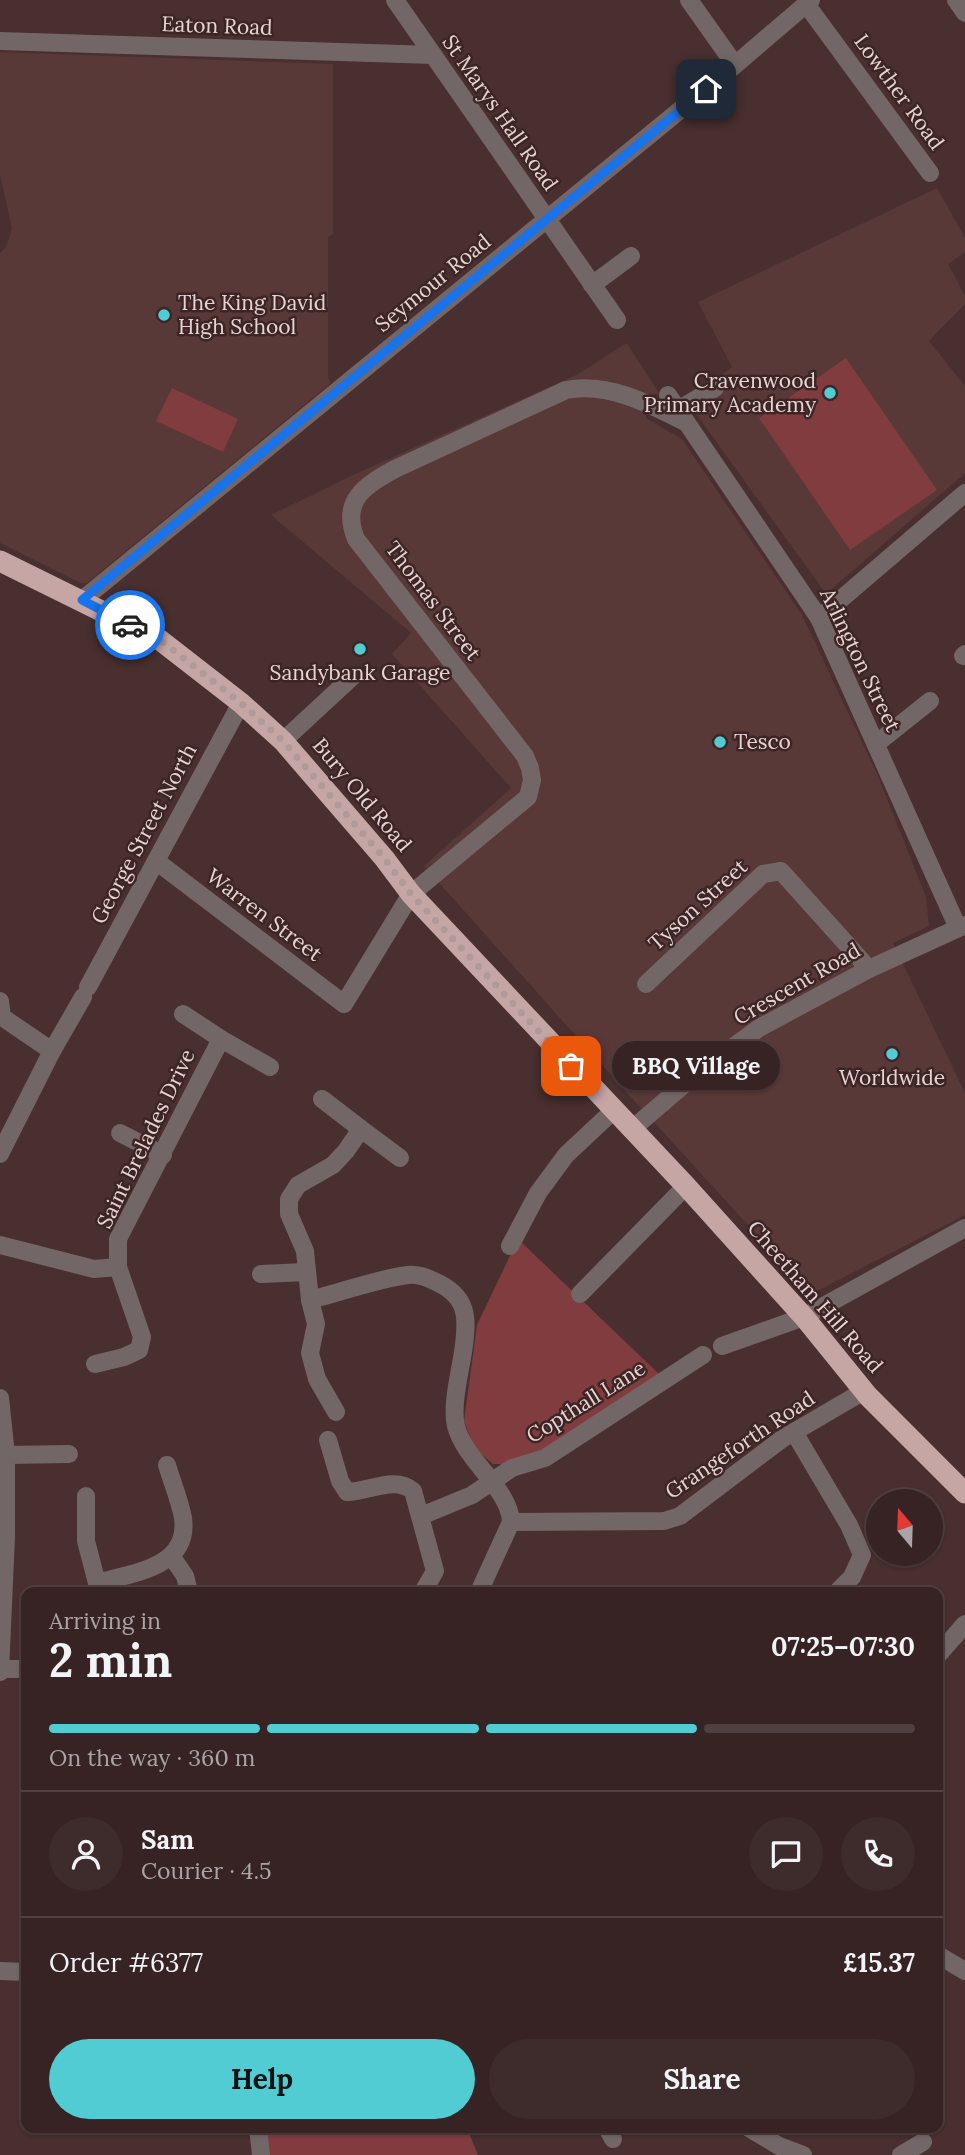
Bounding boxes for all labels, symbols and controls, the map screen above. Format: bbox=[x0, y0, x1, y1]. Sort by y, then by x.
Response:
street label: Eaton Road bbox=[161, 10, 273, 41]
street label: Lowther Road bbox=[848, 29, 950, 155]
street label: St Marys Hall Road bbox=[437, 30, 564, 196]
pin bbox=[676, 59, 736, 119]
icon: home bbox=[687, 70, 725, 108]
street label: Seymour Road bbox=[369, 228, 496, 338]
place label: The King David High School bbox=[178, 289, 326, 340]
marker: The King David High School bbox=[156, 307, 172, 323]
place label: Cravenwood Primary Academy bbox=[644, 367, 816, 418]
marker: Cravenwood Primary Academy bbox=[822, 385, 838, 401]
street label: Thomas Street bbox=[380, 536, 488, 666]
street label: Arlington Street bbox=[814, 583, 907, 737]
courier bbox=[95, 590, 165, 660]
icon: car bbox=[111, 606, 149, 644]
marker: Sandybank Garage bbox=[352, 641, 368, 657]
place label: Sandybank Garage bbox=[270, 659, 451, 686]
place label: Tesco bbox=[734, 728, 791, 755]
street label: Bury Old Road bbox=[307, 732, 418, 857]
marker: Tesco bbox=[712, 734, 728, 750]
street label: George Street North bbox=[85, 739, 202, 928]
street label: Tyson Street bbox=[642, 852, 754, 956]
street label: Warren Street bbox=[201, 862, 328, 967]
street label: Crescent Road bbox=[728, 936, 865, 1031]
pin bbox=[541, 1036, 601, 1096]
callout: BBQ Village bbox=[613, 1042, 781, 1090]
street label: Saint Brelades Drive bbox=[90, 1045, 201, 1233]
marker: Worldwide bbox=[884, 1046, 900, 1062]
icon: bag bbox=[552, 1047, 590, 1085]
text: BBQ Village bbox=[632, 1051, 760, 1080]
place label: Worldwide bbox=[839, 1064, 945, 1091]
street label: Cheetham Hill Road bbox=[742, 1215, 889, 1379]
street label: Copthall Lane bbox=[521, 1354, 650, 1449]
street label: Grangeforth Road bbox=[660, 1384, 820, 1505]
north arrow bbox=[866, 1489, 943, 1566]
map controls bbox=[866, 1489, 943, 1566]
text: Arriving in bbox=[49, 1606, 161, 1635]
text: 07:25–07:30 bbox=[771, 1630, 915, 1663]
text: 2 min bbox=[49, 1631, 172, 1690]
text: On the way · 360 m bbox=[49, 1743, 255, 1772]
button: person bbox=[49, 1817, 123, 1891]
button: chat bbox=[749, 1817, 823, 1891]
button: phone bbox=[841, 1817, 915, 1891]
text: Sam bbox=[141, 1823, 194, 1856]
text: Courier · 4.5 bbox=[141, 1856, 272, 1885]
text: Order #6377 bbox=[49, 1946, 203, 1979]
text: £15.37 bbox=[843, 1946, 915, 1979]
button: Help bbox=[49, 2039, 475, 2119]
button: Share bbox=[489, 2039, 915, 2119]

